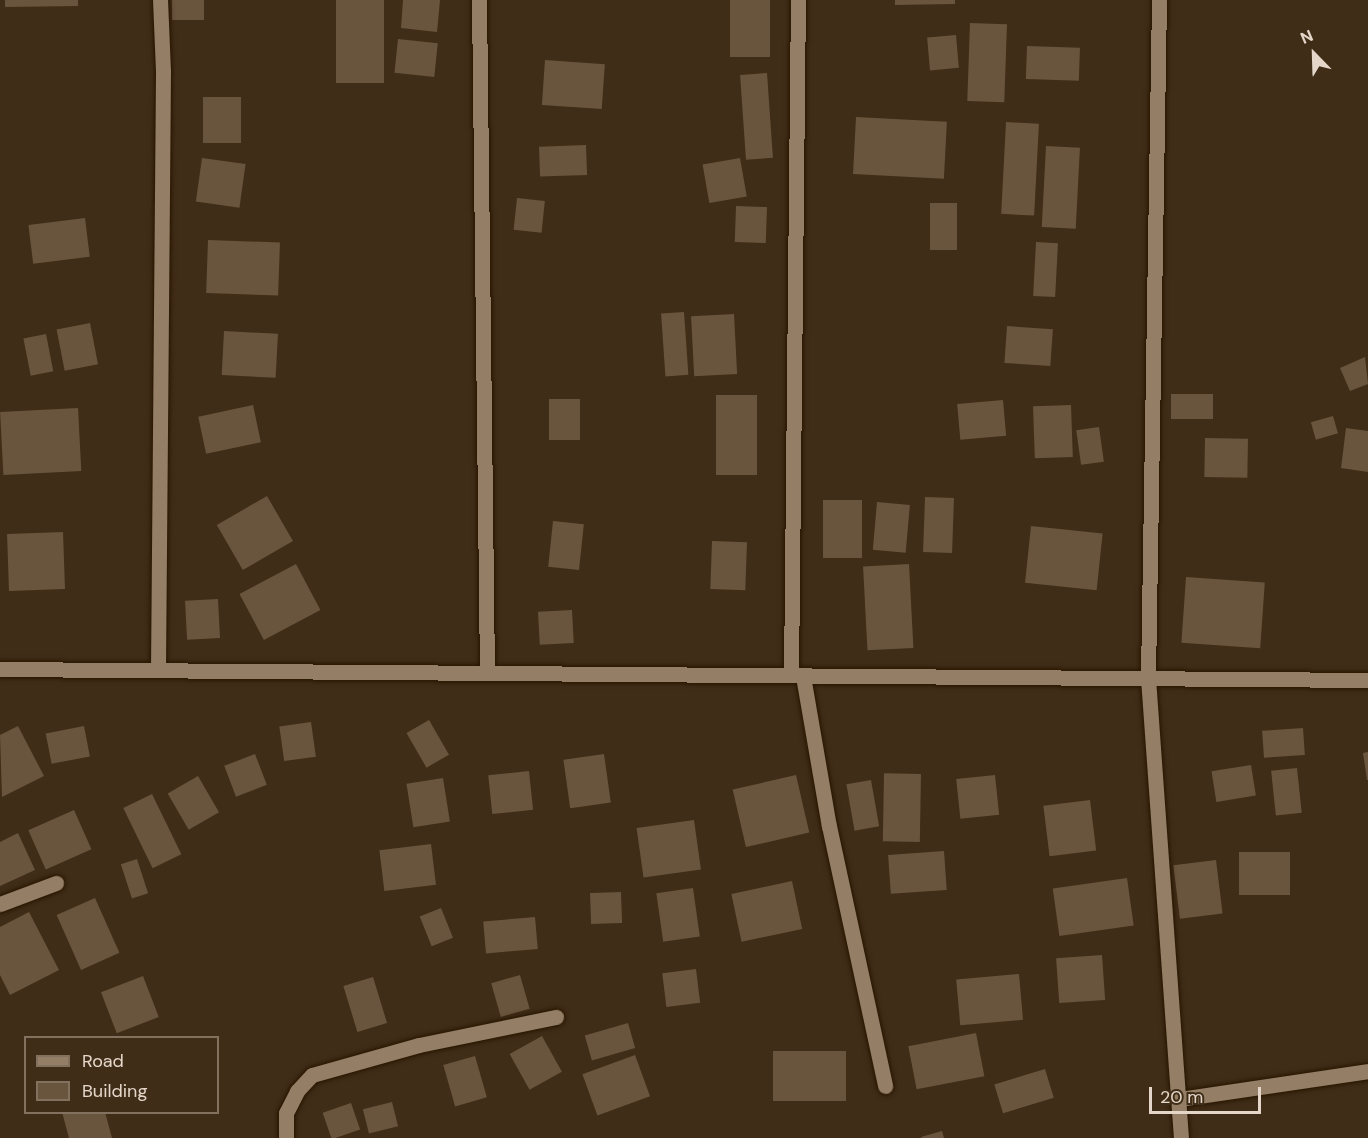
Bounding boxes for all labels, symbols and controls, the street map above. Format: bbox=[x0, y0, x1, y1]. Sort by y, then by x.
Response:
north arrow bbox=[1284, 24, 1344, 84]
text: N bbox=[1297, 25, 1316, 49]
legend bbox=[24, 1036, 219, 1114]
text: Road bbox=[82, 1049, 124, 1073]
scale bar bbox=[1152, 1075, 1264, 1113]
text: Building bbox=[82, 1079, 147, 1103]
text: 20 m bbox=[1160, 1085, 1203, 1109]

